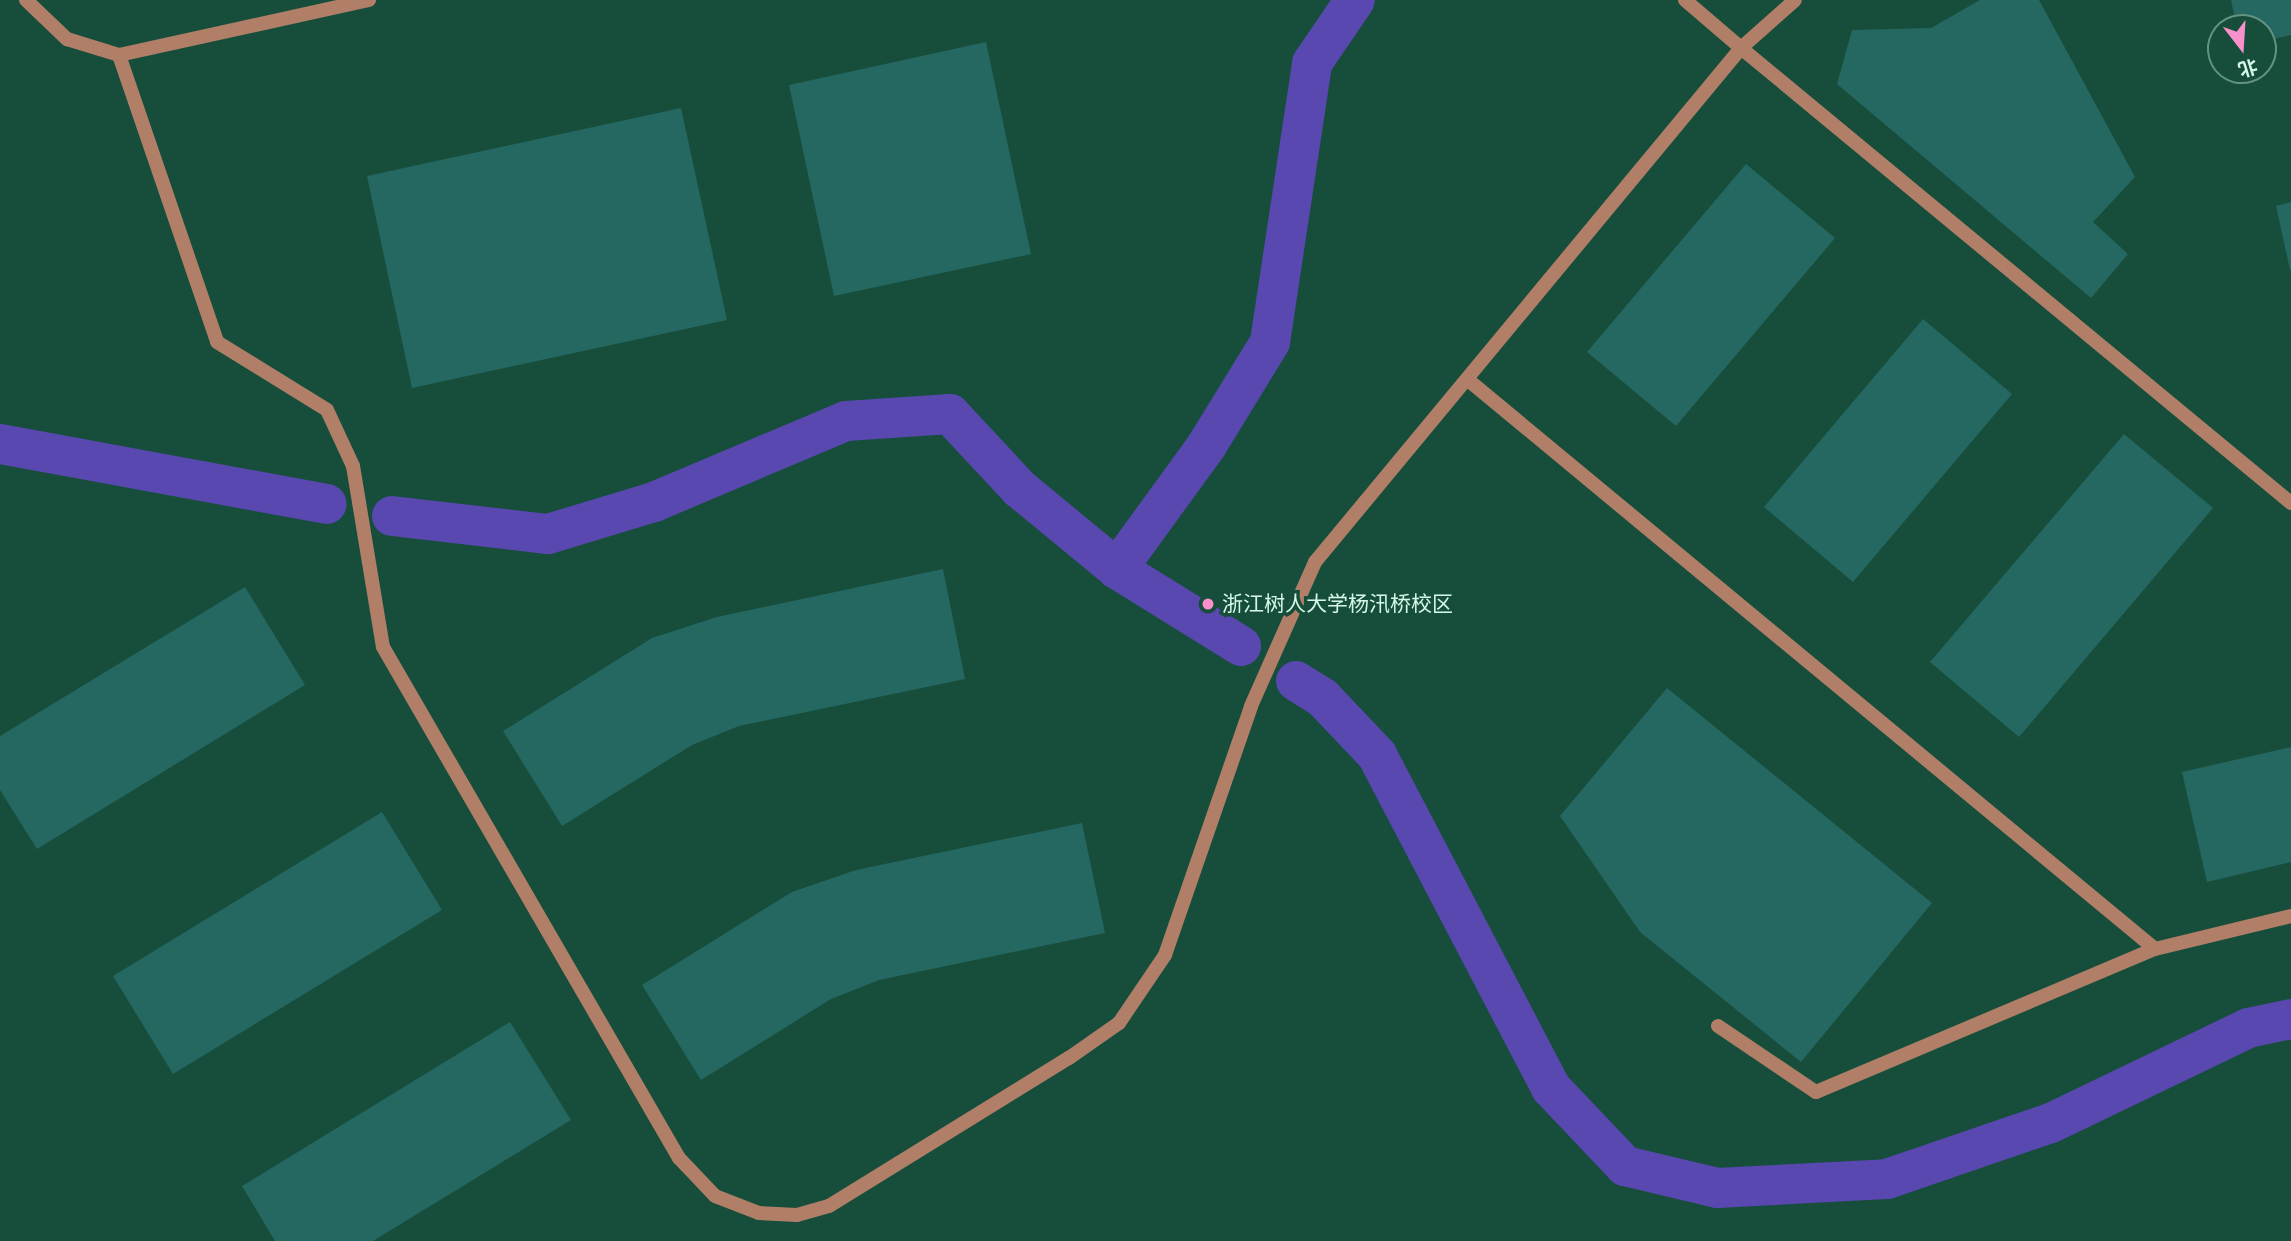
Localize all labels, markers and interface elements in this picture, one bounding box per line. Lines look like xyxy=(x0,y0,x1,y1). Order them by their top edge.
north arrow xyxy=(2207,14,2277,84)
text: 北 xyxy=(2235,54,2260,81)
place label: 浙江树人大学杨汛桥校区 xyxy=(1222,591,1453,617)
marker: 浙江树人大学杨汛桥校区 xyxy=(1200,596,1216,612)

